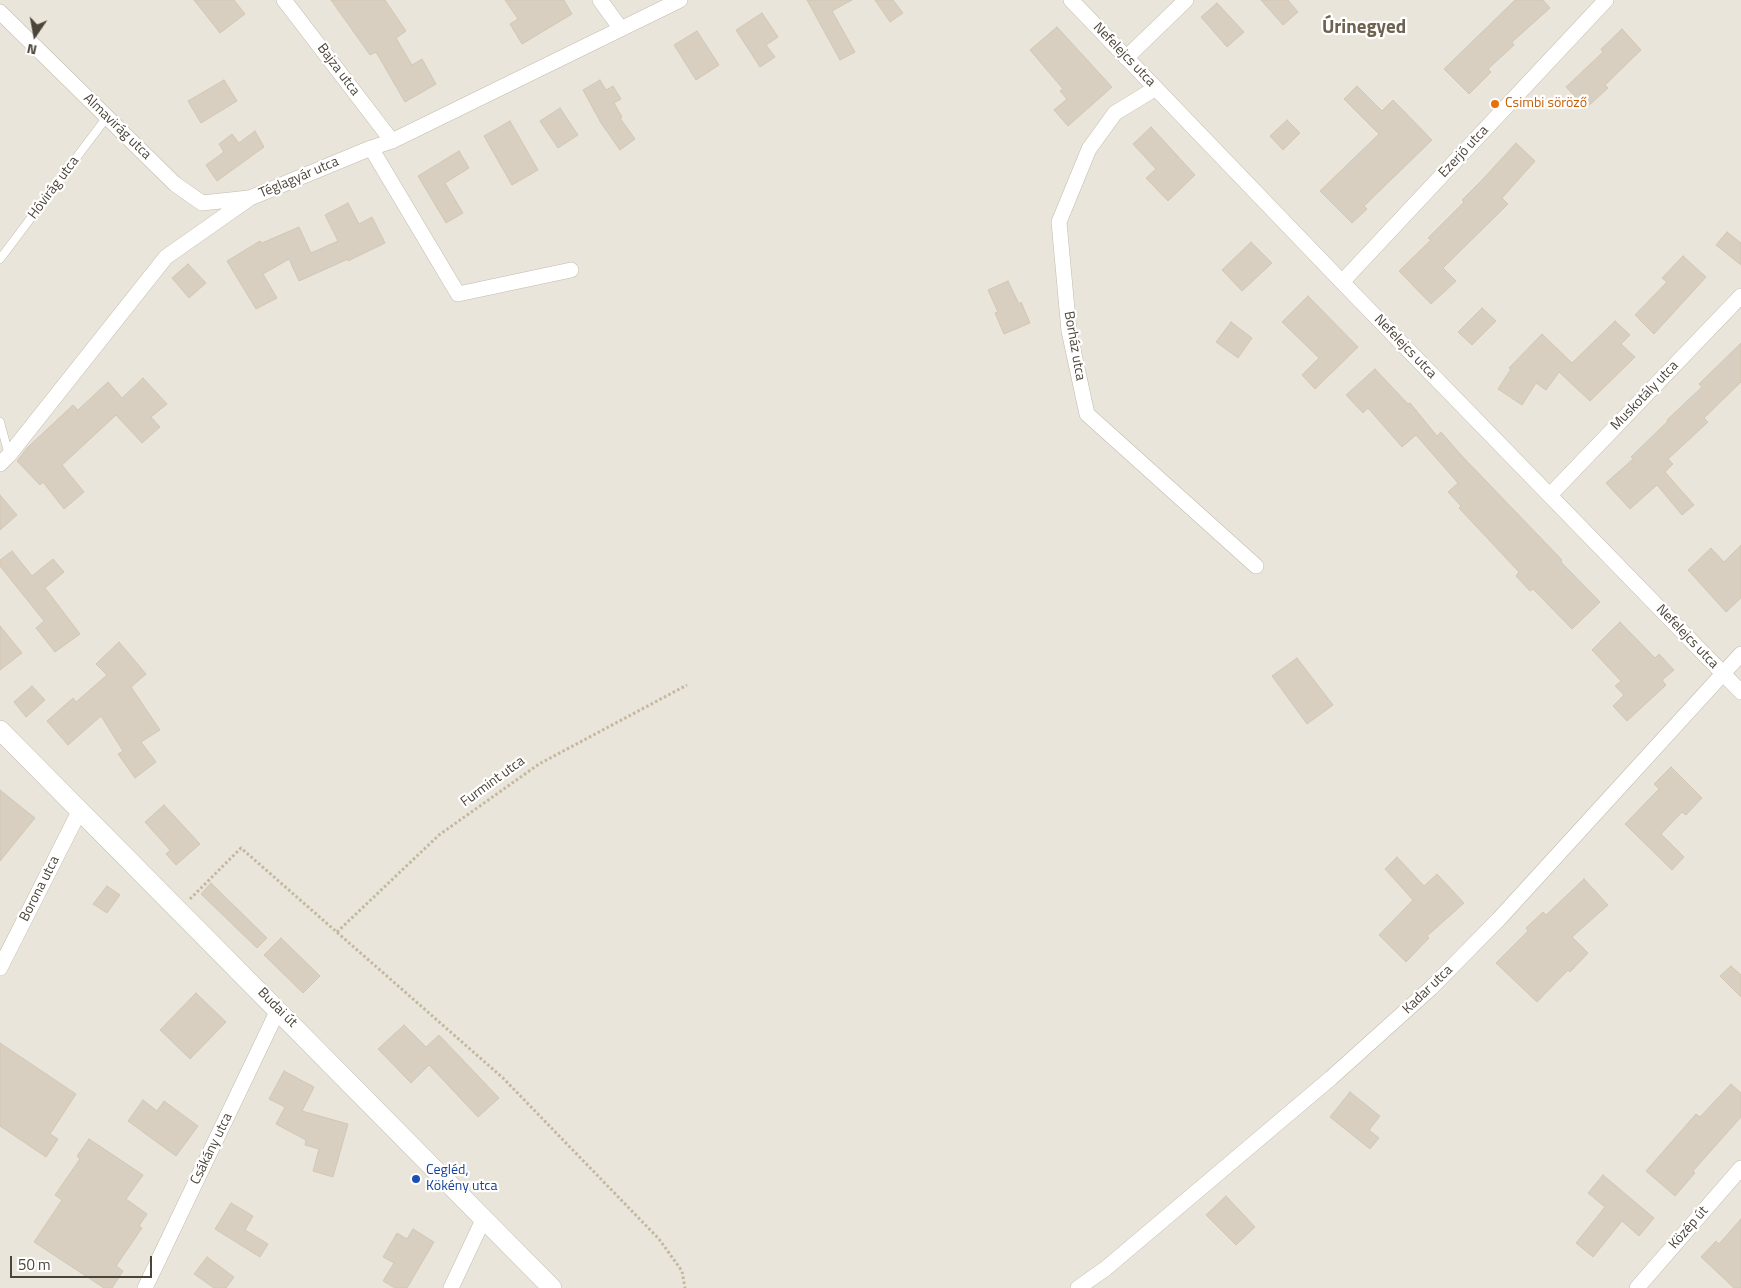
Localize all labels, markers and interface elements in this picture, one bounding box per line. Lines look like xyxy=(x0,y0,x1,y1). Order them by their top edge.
north arrow xyxy=(10,10,60,60)
district label: Úrinegyed xyxy=(1322,17,1406,39)
street label: Nefelejcs utca xyxy=(1089,19,1159,91)
text: N xyxy=(25,39,39,61)
street label: Bajza utca xyxy=(313,41,363,99)
street label: Almavirág utca xyxy=(80,91,154,163)
place label: Csimbi söröző xyxy=(1505,96,1587,112)
marker: Csimbi söröző xyxy=(1489,98,1501,110)
street label: Ezerjó utca xyxy=(1436,123,1492,181)
street label: Hóvirág utca xyxy=(25,153,83,223)
street label: Téglagyár utca xyxy=(257,154,341,202)
street label: Borház utca xyxy=(1060,310,1088,382)
street label: Nefelejcs utca xyxy=(1370,311,1440,383)
street label: Muskotály utca xyxy=(1608,358,1682,434)
street label: Nefelejcs utca xyxy=(1652,601,1722,673)
street label: Furmint utca xyxy=(458,753,528,811)
street label: Borona utca xyxy=(16,853,64,925)
street label: Kadar utca xyxy=(1400,962,1456,1018)
street label: Budai út xyxy=(254,985,300,1031)
street label: Csákány utca xyxy=(187,1110,237,1188)
place label: Cegléd, Kökény utca xyxy=(426,1163,497,1196)
marker: Cegléd, Kökény utca xyxy=(410,1173,422,1185)
street label: Közép út xyxy=(1666,1203,1712,1253)
scale bar xyxy=(12,1246,155,1278)
text: 50 m xyxy=(18,1253,51,1276)

